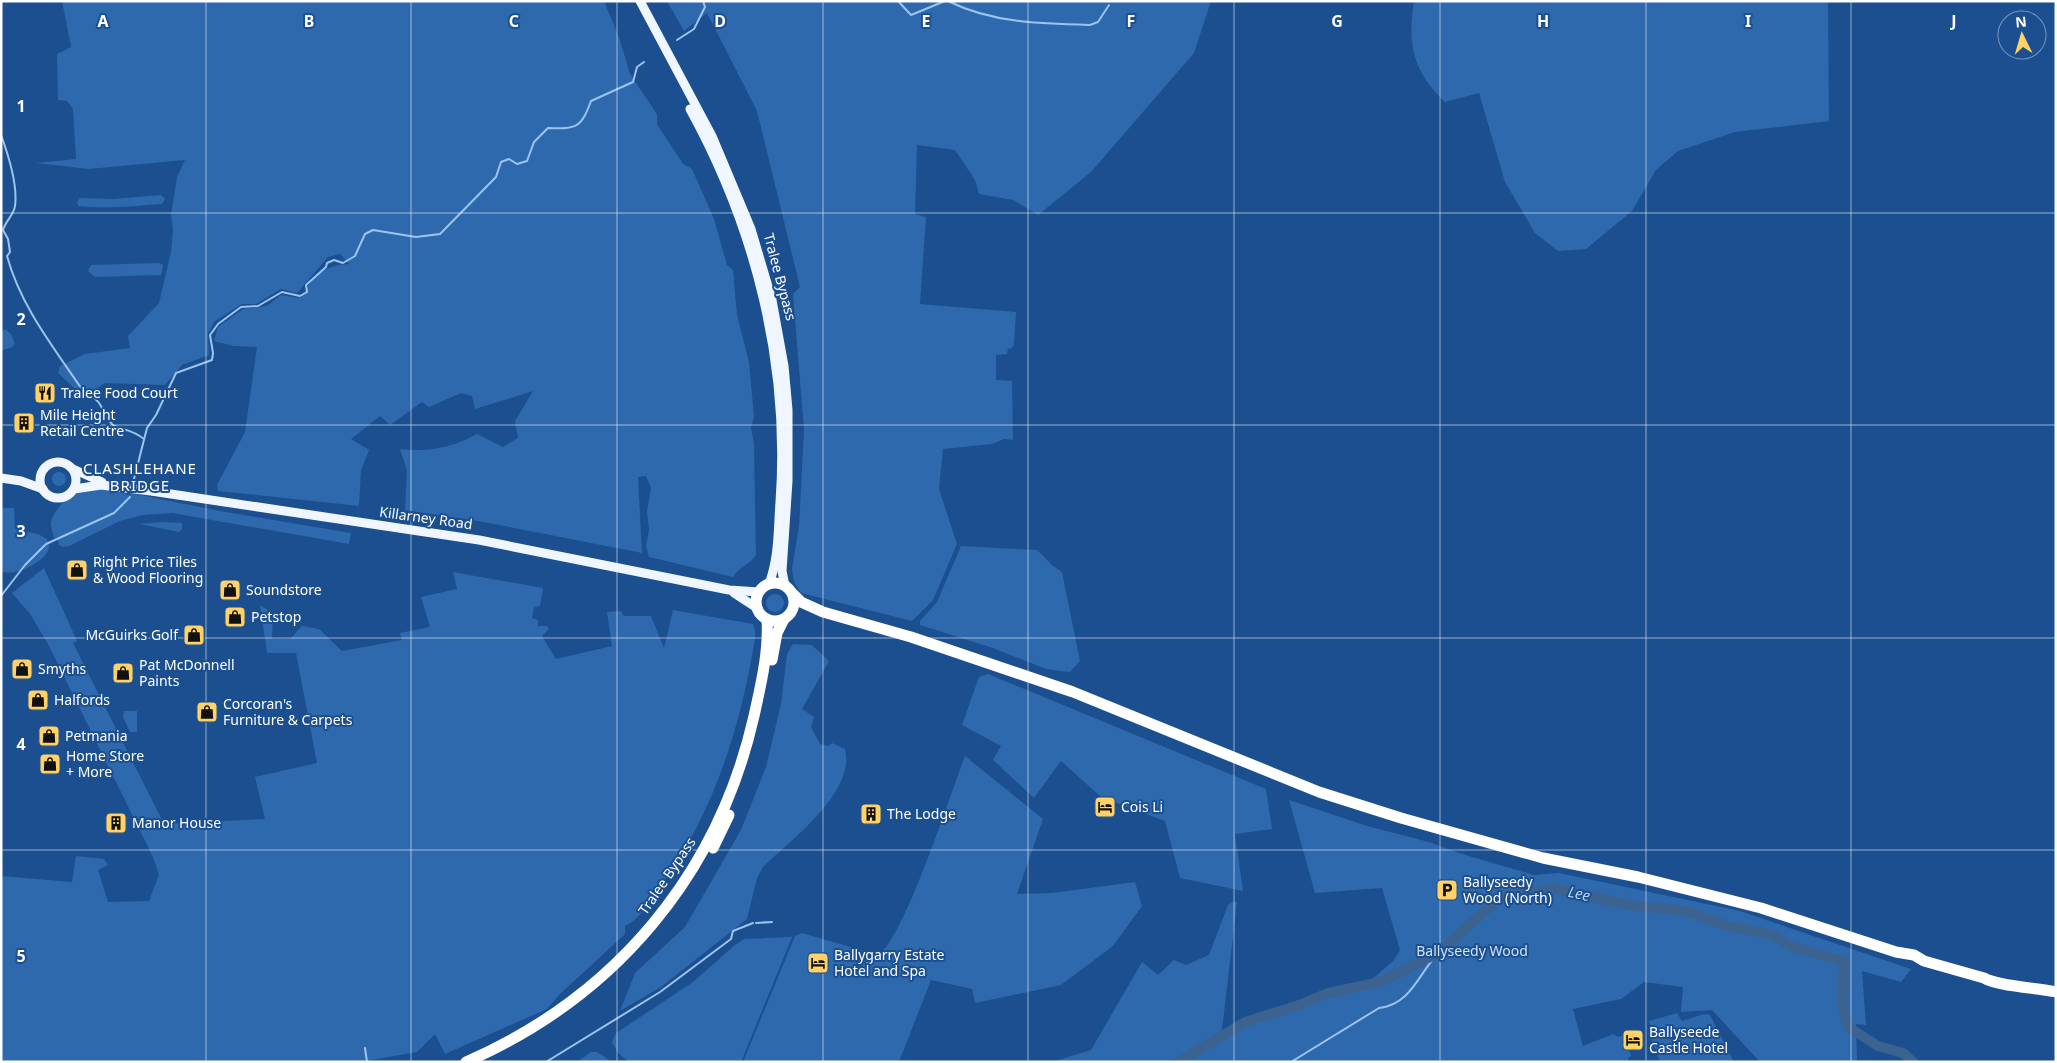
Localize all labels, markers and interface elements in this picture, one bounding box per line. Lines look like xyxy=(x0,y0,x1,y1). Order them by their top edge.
text: A xyxy=(97,10,109,32)
text: B xyxy=(304,10,314,32)
text: C xyxy=(509,10,519,32)
text: D xyxy=(714,10,726,32)
text: E xyxy=(922,10,931,32)
text: F xyxy=(1127,10,1135,32)
text: G xyxy=(1331,10,1343,32)
text: H xyxy=(1537,10,1549,32)
text: I xyxy=(1745,10,1751,32)
text: J xyxy=(1949,10,1957,32)
north arrow xyxy=(1997,10,2047,60)
text: N xyxy=(2014,12,2027,32)
text: 1 xyxy=(16,95,26,117)
street label: Tralee Bypass xyxy=(760,231,801,323)
text: 2 xyxy=(16,308,26,330)
restaurant icon: Tralee Food Court xyxy=(33,381,57,405)
place label: Tralee Food Court xyxy=(61,383,178,402)
place label: Mile Height Retail Centre xyxy=(40,405,124,440)
building icon: Mile Height Retail Centre xyxy=(12,411,36,435)
district label: CLASHLEHANE BRIDGE xyxy=(83,458,197,495)
street label: Killarney Road xyxy=(378,502,474,533)
text: 3 xyxy=(16,520,26,542)
place label: Right Price Tiles & Wood Flooring xyxy=(93,552,203,587)
shop icon: Right Price Tiles & Wood Flooring xyxy=(65,558,89,582)
shop icon: Soundstore xyxy=(218,578,242,602)
place label: Soundstore xyxy=(246,580,322,599)
shop icon: Petstop xyxy=(223,605,247,629)
place label: Petstop xyxy=(251,607,301,626)
shop icon: McGuirks Golf xyxy=(182,623,206,647)
place label: McGuirks Golf xyxy=(85,625,179,644)
place label: Pat McDonnell Paints xyxy=(139,655,235,690)
shop icon: Smyths xyxy=(10,657,34,681)
place label: Smyths xyxy=(38,659,87,678)
shop icon: Pat McDonnell Paints xyxy=(111,661,135,685)
shop icon: Halfords xyxy=(26,688,50,712)
place label: Halfords xyxy=(54,690,110,709)
place label: Corcoran's Furniture & Carpets xyxy=(223,694,353,729)
shop icon: Corcoran's Furniture & Carpets xyxy=(195,700,219,724)
shop icon: Petmania xyxy=(37,724,61,748)
place label: Petmania xyxy=(65,726,127,745)
text: 4 xyxy=(16,733,26,755)
place label: Home Store + More xyxy=(66,746,144,781)
shop icon: Home Store + More xyxy=(38,752,62,776)
hotel icon: Cois Li xyxy=(1093,795,1117,819)
place label: Cois Li xyxy=(1121,797,1163,816)
building icon: The Lodge xyxy=(859,802,883,826)
place label: The Lodge xyxy=(887,804,956,823)
building icon: Manor House xyxy=(104,811,128,835)
place label: Manor House xyxy=(132,813,221,832)
street label: Tralee Bypass xyxy=(634,833,700,918)
place label: Ballyseedy Wood (North) xyxy=(1463,872,1552,907)
parking icon: Ballyseedy Wood (North) xyxy=(1435,878,1459,902)
water label: Lee xyxy=(1566,881,1593,905)
park label: Ballyseedy Wood xyxy=(1416,941,1528,960)
text: 5 xyxy=(16,945,26,967)
place label: Ballygarry Estate Hotel and Spa xyxy=(834,945,945,980)
hotel icon: Ballygarry Estate Hotel and Spa xyxy=(806,951,830,975)
place label: Ballyseede Castle Hotel xyxy=(1649,1022,1728,1057)
hotel icon: Ballyseede Castle Hotel xyxy=(1621,1028,1645,1052)

